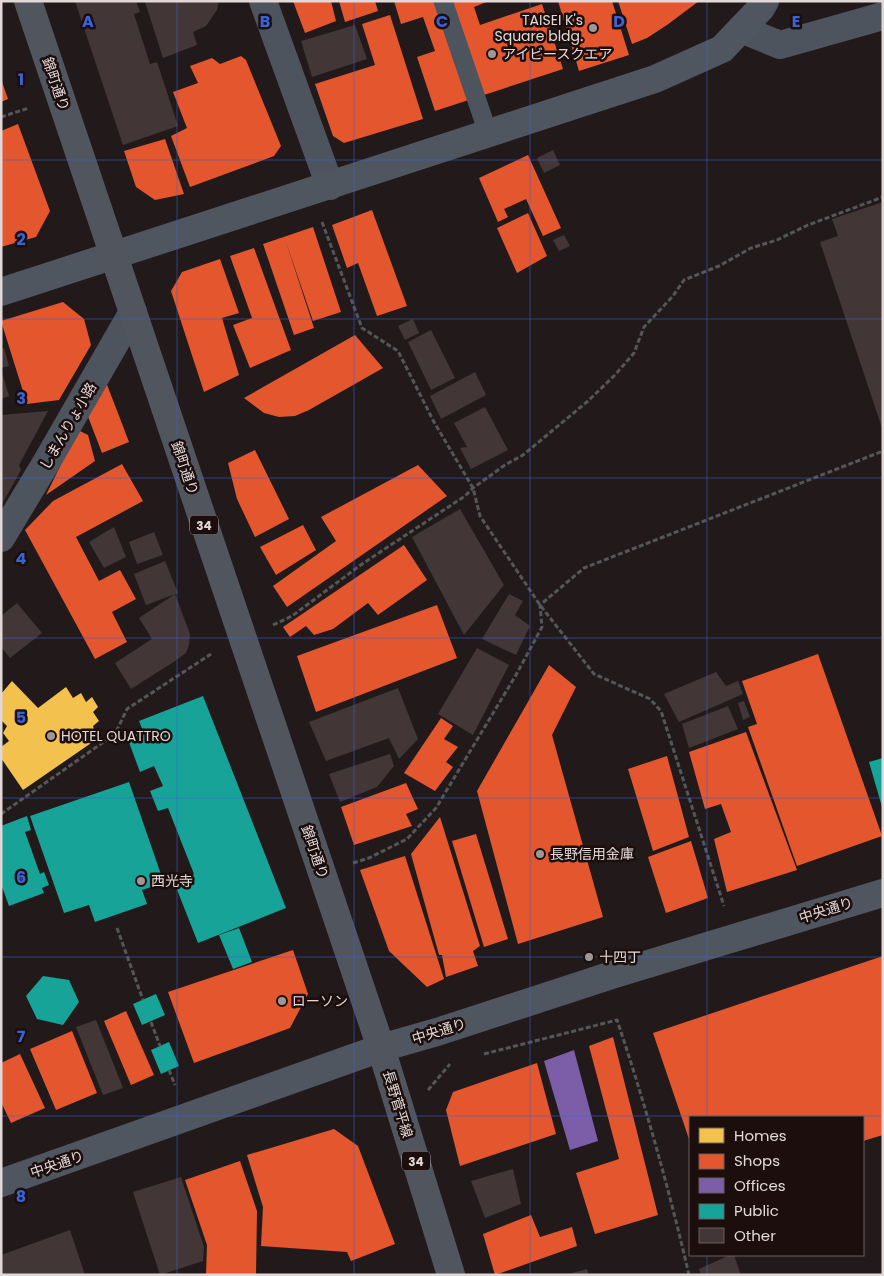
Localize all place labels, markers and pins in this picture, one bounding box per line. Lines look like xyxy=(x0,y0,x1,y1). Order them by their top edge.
place label: TAISEI K's Square bldg. xyxy=(494,10,583,46)
marker: TAISEI K's Square bldg. xyxy=(587,22,599,34)
place label: アイビースクエア xyxy=(502,44,613,64)
marker: アイビースクエア xyxy=(486,48,498,60)
place label: HOTEL QUATTRO xyxy=(61,726,171,746)
marker: HOTEL QUATTRO xyxy=(45,730,57,742)
place label: 長野信用金庫 xyxy=(550,844,634,864)
marker: 長野信用金庫 xyxy=(534,848,546,860)
place label: 西光寺 xyxy=(151,871,193,891)
marker: 西光寺 xyxy=(135,875,147,887)
place label: 十四丁 xyxy=(599,947,641,967)
marker: 十四丁 xyxy=(583,951,595,963)
place label: ローソン xyxy=(292,991,348,1011)
marker: ローソン xyxy=(276,995,288,1007)

